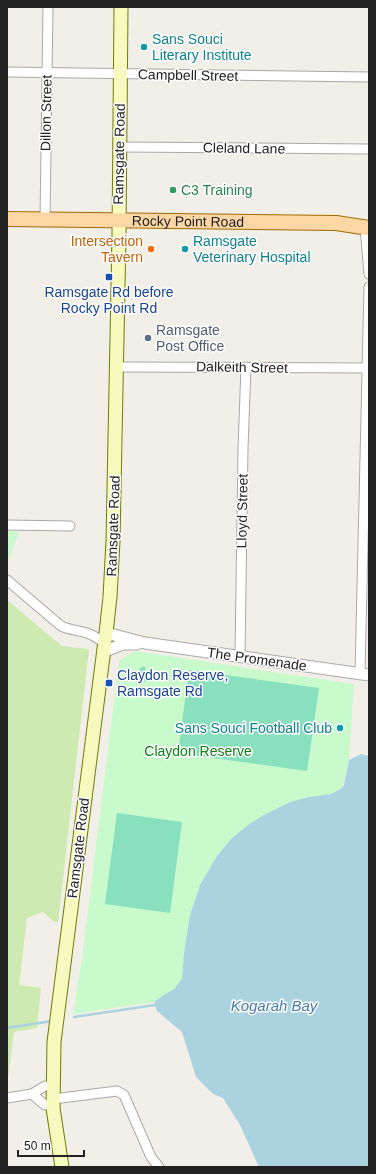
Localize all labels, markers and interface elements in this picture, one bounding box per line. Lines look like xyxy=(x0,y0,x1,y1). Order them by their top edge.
place label: Sans Souci Literary Institute xyxy=(152,31,252,63)
marker: Sans Souci Literary Institute xyxy=(139,42,149,52)
street label: Campbell Street xyxy=(138,66,238,84)
street label: Dillon Street xyxy=(37,75,55,151)
street label: Ramsgate Road xyxy=(110,103,128,205)
street label: Cleland Lane xyxy=(203,139,286,157)
place label: C3 Training xyxy=(181,182,253,198)
marker: C3 Training xyxy=(168,185,178,195)
street label: Rocky Point Road xyxy=(132,213,244,230)
place label: Intersection Tavern xyxy=(71,233,143,265)
place label: Ramsgate Veterinary Hospital xyxy=(193,233,311,265)
marker: Intersection Tavern xyxy=(146,244,156,254)
marker: Ramsgate Veterinary Hospital xyxy=(180,244,190,254)
marker: Ramsgate Rd before Rocky Point Rd xyxy=(104,272,114,282)
place label: Ramsgate Rd before Rocky Point Rd xyxy=(44,284,174,316)
place label: Ramsgate Post Office xyxy=(156,322,224,354)
marker: Ramsgate Post Office xyxy=(143,333,153,343)
street label: Dalkeith Street xyxy=(196,358,288,376)
street label: Lloyd Street xyxy=(233,473,251,548)
street label: Ramsgate Road xyxy=(103,475,123,577)
street label: The Promenade xyxy=(206,644,308,674)
place label: Claydon Reserve, Ramsgate Rd xyxy=(117,667,228,699)
marker: Claydon Reserve, Ramsgate Rd xyxy=(104,678,114,688)
place label: Sans Souci Football Club xyxy=(175,720,332,736)
marker: Sans Souci Football Club xyxy=(335,723,345,733)
park label: Claydon Reserve xyxy=(144,743,252,759)
street label: Ramsgate Road xyxy=(64,797,92,899)
water label: Kogarah Bay xyxy=(231,997,319,1014)
scale bar xyxy=(18,1132,84,1158)
text: 50 m xyxy=(24,1139,51,1153)

